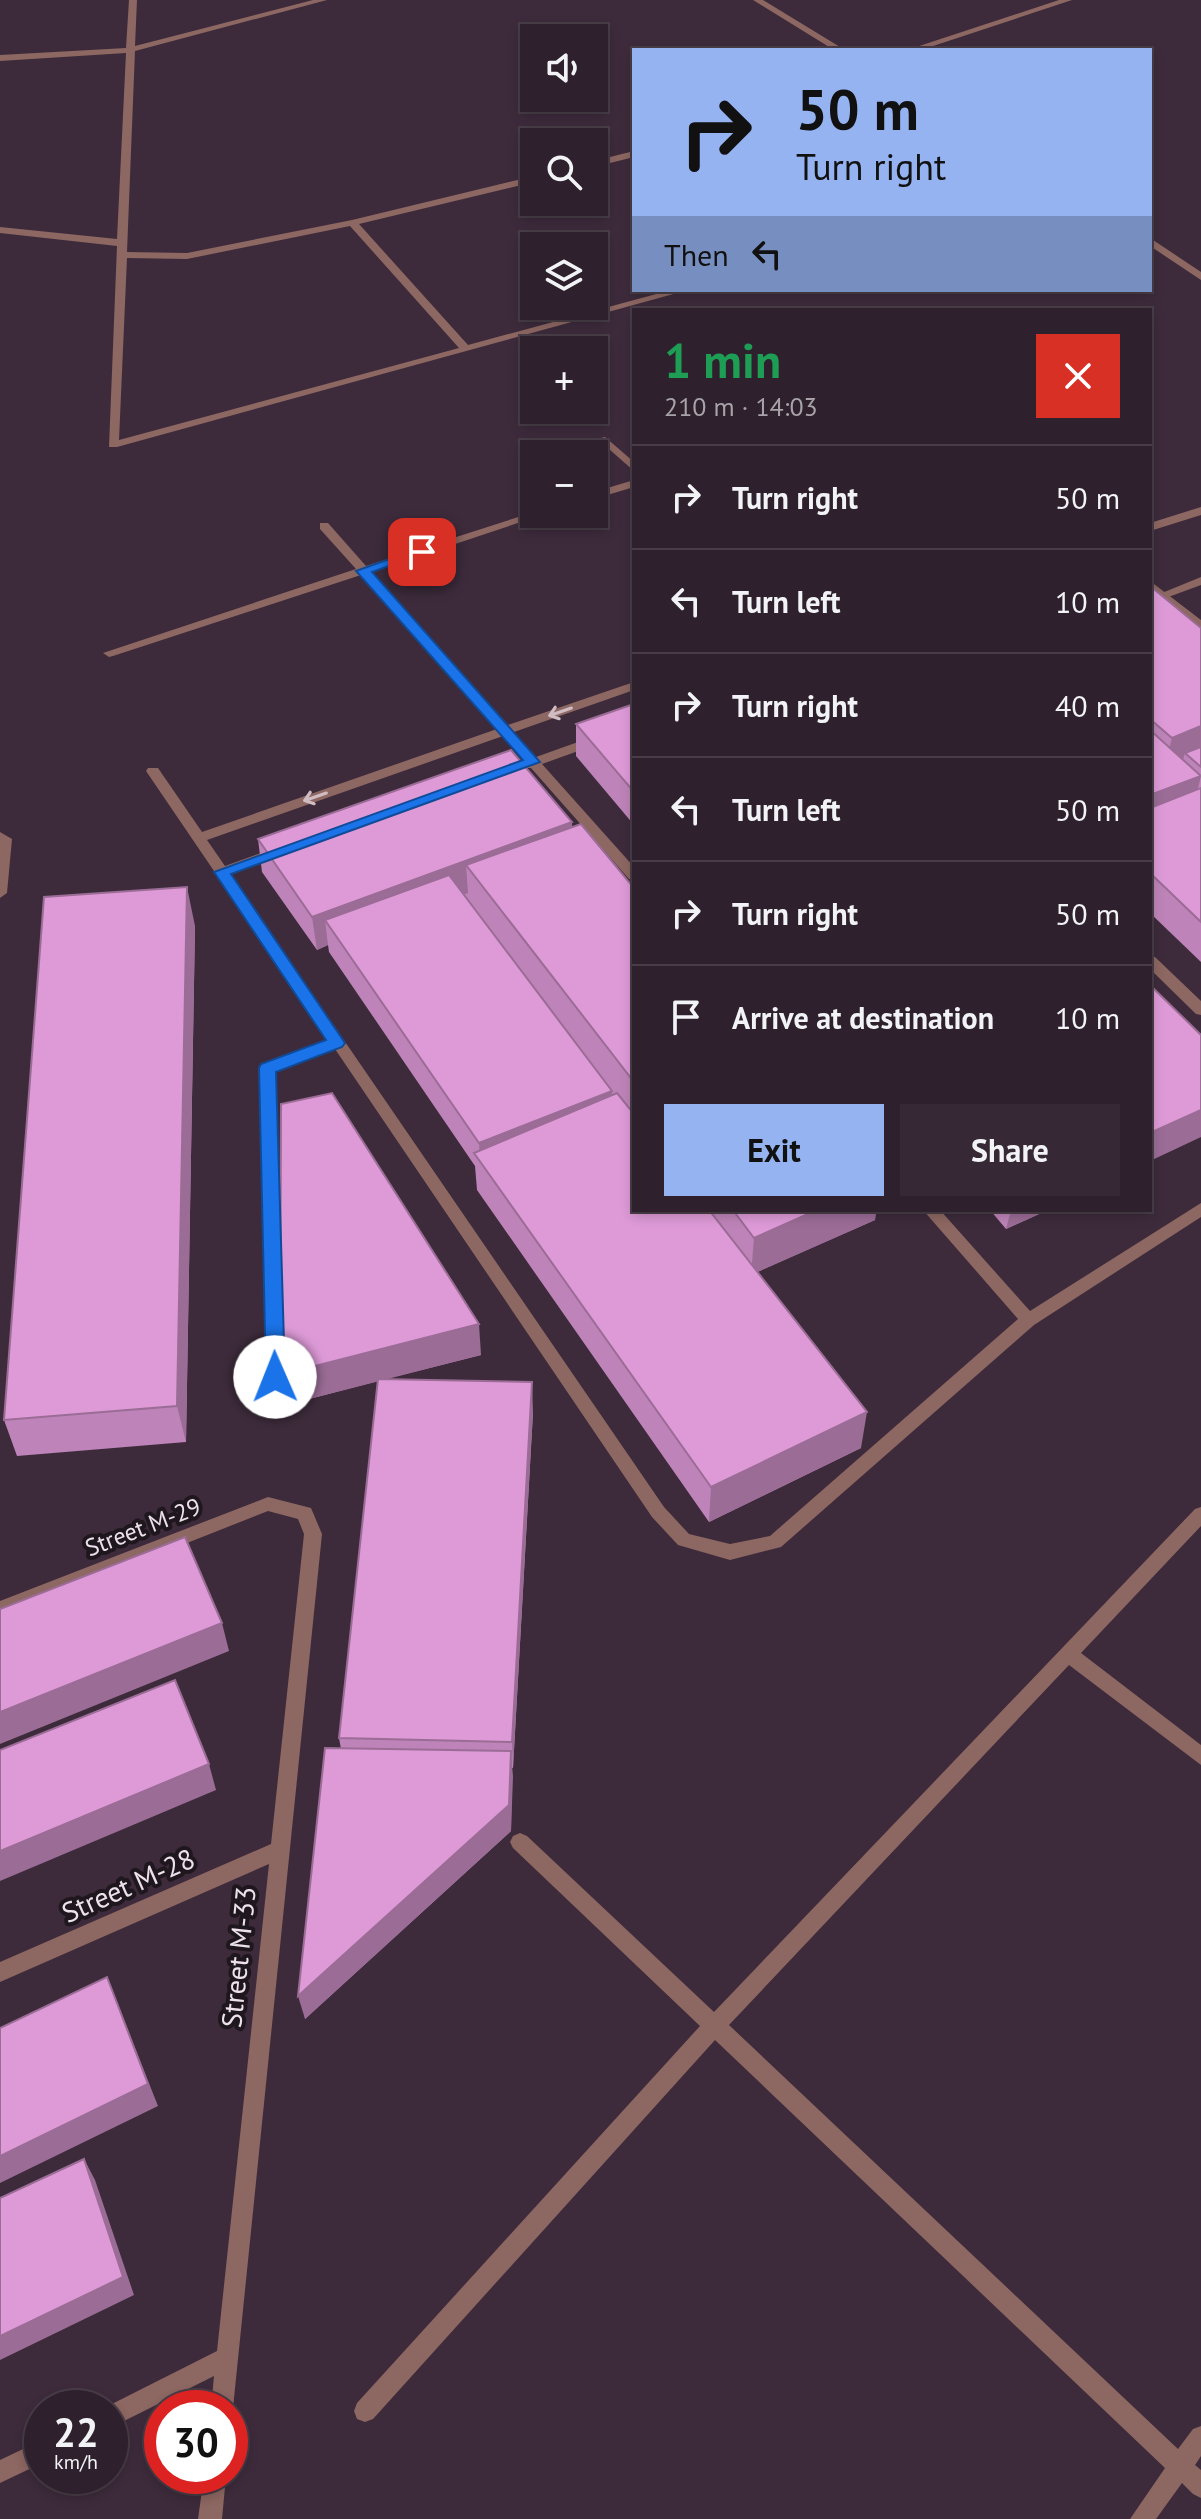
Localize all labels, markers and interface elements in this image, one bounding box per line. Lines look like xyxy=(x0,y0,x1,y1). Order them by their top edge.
map controls xyxy=(520,24,608,528)
button: sound xyxy=(520,24,608,112)
text: 50 m xyxy=(796,73,919,145)
icon: right xyxy=(664,80,768,184)
button: search xyxy=(520,128,608,216)
text: Turn right xyxy=(796,143,946,190)
button: layers xyxy=(520,232,608,320)
icon: left xyxy=(745,232,789,276)
text: Then xyxy=(664,235,729,274)
text: 1 min xyxy=(664,329,781,391)
button: close xyxy=(1036,334,1120,418)
button: + xyxy=(520,336,608,424)
text: 210 m · 14:03 xyxy=(664,390,818,423)
button: − xyxy=(520,440,608,528)
icon: right xyxy=(664,475,708,519)
text: Turn right xyxy=(732,478,858,517)
text: 50 m xyxy=(1055,478,1120,517)
pin xyxy=(388,518,456,586)
icon: arrive xyxy=(400,530,444,574)
icon: left xyxy=(664,579,708,623)
text: Turn left xyxy=(732,582,840,621)
text: 10 m xyxy=(1055,582,1120,621)
icon: right xyxy=(664,683,708,727)
text: Turn right xyxy=(732,686,858,725)
text: 40 m xyxy=(1055,686,1120,725)
one-way arrow xyxy=(549,706,573,720)
icon: left xyxy=(664,787,708,831)
text: Turn left xyxy=(732,790,840,829)
text: 50 m xyxy=(1055,790,1120,829)
one-way arrow xyxy=(303,791,328,806)
icon: right xyxy=(664,891,708,935)
text: Turn right xyxy=(732,894,858,933)
text: 50 m xyxy=(1055,894,1120,933)
icon: arrive xyxy=(664,995,708,1039)
text: Arrive at destination xyxy=(732,998,994,1037)
text: 10 m xyxy=(1055,998,1120,1037)
button: Exit xyxy=(664,1104,884,1196)
button: Share xyxy=(900,1104,1120,1196)
position arrow xyxy=(233,1335,317,1419)
street label: Street M-29 xyxy=(81,1491,205,1563)
street label: Street M-28 xyxy=(56,1839,200,1931)
street label: Street M-33 xyxy=(212,1885,264,2029)
speed limit sign: 30 xyxy=(144,2390,248,2494)
text: 22 xyxy=(53,2406,99,2458)
text: km/h xyxy=(54,2449,98,2475)

